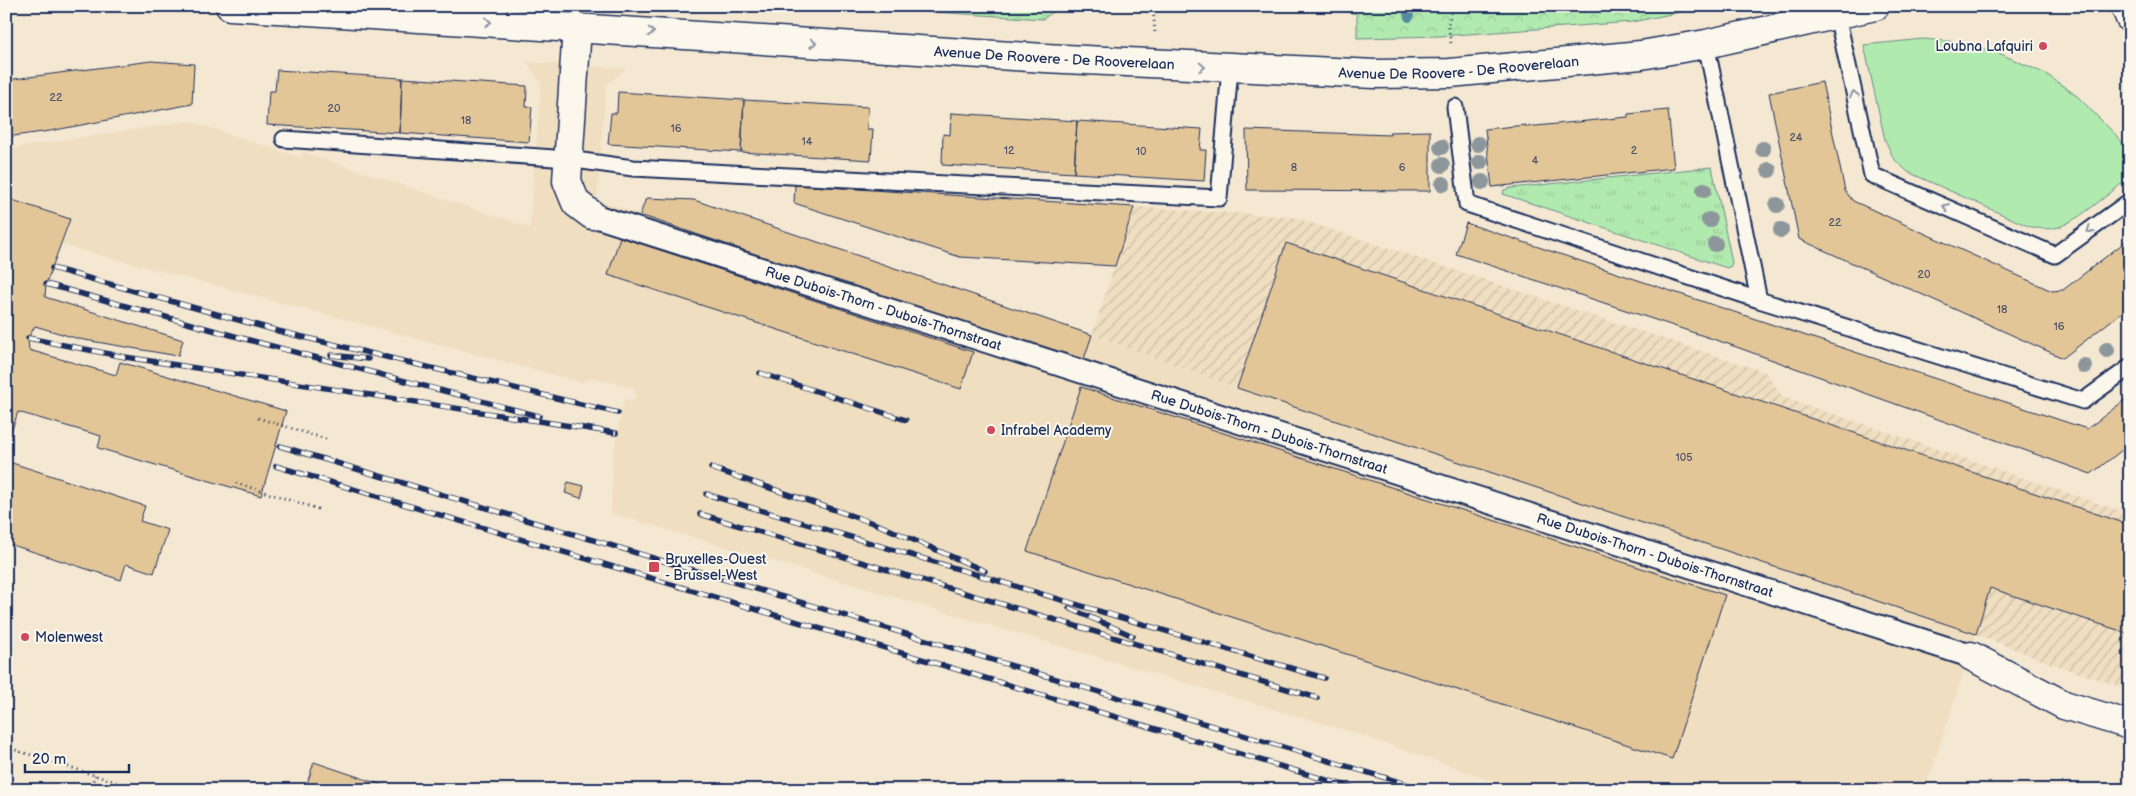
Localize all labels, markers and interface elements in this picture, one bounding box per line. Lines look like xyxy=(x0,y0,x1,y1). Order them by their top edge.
one-way arrow xyxy=(485,17,493,28)
one-way arrow xyxy=(647,27,655,38)
one-way arrow xyxy=(809,37,817,48)
place label: Loubna Lafquiri xyxy=(1935,38,2033,55)
marker: Loubna Lafquiri xyxy=(2037,40,2049,52)
street label: Avenue De Roovere - De Rooverelaan xyxy=(934,42,1175,73)
street label: Avenue De Roovere - De Rooverelaan xyxy=(1338,52,1580,83)
one-way arrow xyxy=(1198,62,1206,73)
one-way arrow xyxy=(1850,90,1860,99)
house number: 22 xyxy=(50,91,63,104)
house number: 20 xyxy=(328,102,341,115)
house number: 18 xyxy=(461,114,471,127)
house number: 16 xyxy=(671,122,682,135)
house number: 24 xyxy=(1789,131,1803,144)
house number: 14 xyxy=(802,135,813,148)
house number: 12 xyxy=(1004,144,1015,157)
house number: 2 xyxy=(1631,144,1638,157)
house number: 10 xyxy=(1136,145,1147,158)
house number: 4 xyxy=(1532,154,1539,167)
house number: 8 xyxy=(1291,161,1297,174)
house number: 6 xyxy=(1399,161,1406,174)
one-way arrow xyxy=(1942,203,1951,214)
house number: 22 xyxy=(1829,216,1842,229)
one-way arrow xyxy=(2086,224,2096,233)
street label: Rue Dubois-Thorn - Dubois-Thornstraat xyxy=(763,262,1004,354)
house number: 20 xyxy=(1918,268,1931,281)
house number: 18 xyxy=(1997,303,2007,316)
house number: 16 xyxy=(2054,320,2065,333)
street label: Rue Dubois-Thorn - Dubois-Thornstraat xyxy=(1149,386,1390,478)
place label: Infrabel Academy xyxy=(1001,422,1112,439)
marker: Infrabel Academy xyxy=(985,424,997,436)
house number: 105 xyxy=(1675,451,1693,464)
street label: Rue Dubois-Thorn - Dubois-Thornstraat xyxy=(1535,509,1776,601)
place label: Bruxelles-Ouest - Brussel-West xyxy=(665,551,767,584)
marker: Bruxelles-Ouest - Brussel-West xyxy=(647,560,661,574)
place label: Molenwest xyxy=(35,629,104,646)
marker: Molenwest xyxy=(19,631,31,643)
scale bar xyxy=(25,741,129,773)
text: 20 m xyxy=(32,750,66,769)

